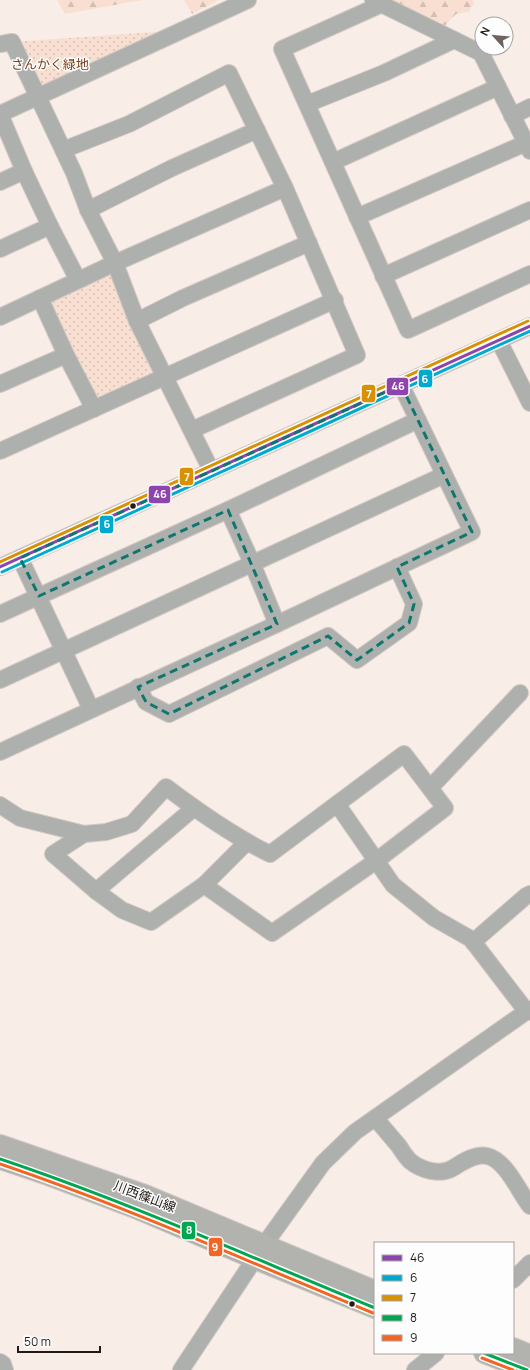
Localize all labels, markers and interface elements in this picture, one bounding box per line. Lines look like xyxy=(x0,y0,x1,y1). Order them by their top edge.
north arrow xyxy=(474,16,514,56)
text: N xyxy=(476,24,493,38)
park label: さんかく緑地 xyxy=(11,55,89,73)
line badge: 6 xyxy=(418,369,433,388)
text: 6 xyxy=(422,371,429,386)
line badge: 46 xyxy=(386,377,409,396)
text: 46 xyxy=(391,378,405,393)
line badge: 7 xyxy=(361,384,376,403)
text: 7 xyxy=(366,386,372,401)
line badge: 7 xyxy=(179,467,194,486)
text: 7 xyxy=(184,469,190,484)
line badge: 46 xyxy=(148,485,171,504)
text: 46 xyxy=(153,486,167,501)
unlabelled marker xyxy=(128,501,138,511)
line badge: 6 xyxy=(99,515,114,534)
text: 6 xyxy=(104,516,111,531)
street label: 川西篠山線 xyxy=(111,1176,179,1216)
line badge: 8 xyxy=(181,1221,196,1240)
text: 8 xyxy=(186,1222,193,1237)
line badge: 9 xyxy=(208,1237,223,1257)
text: 9 xyxy=(212,1239,219,1254)
legend xyxy=(374,1242,514,1354)
text: 46 xyxy=(410,1249,425,1266)
text: 6 xyxy=(410,1269,417,1286)
text: 7 xyxy=(410,1289,416,1306)
unlabelled marker xyxy=(347,1299,357,1309)
text: 8 xyxy=(410,1309,417,1326)
scale bar xyxy=(18,1328,100,1354)
text: 9 xyxy=(410,1329,417,1346)
text: 50 m xyxy=(24,1333,51,1350)

